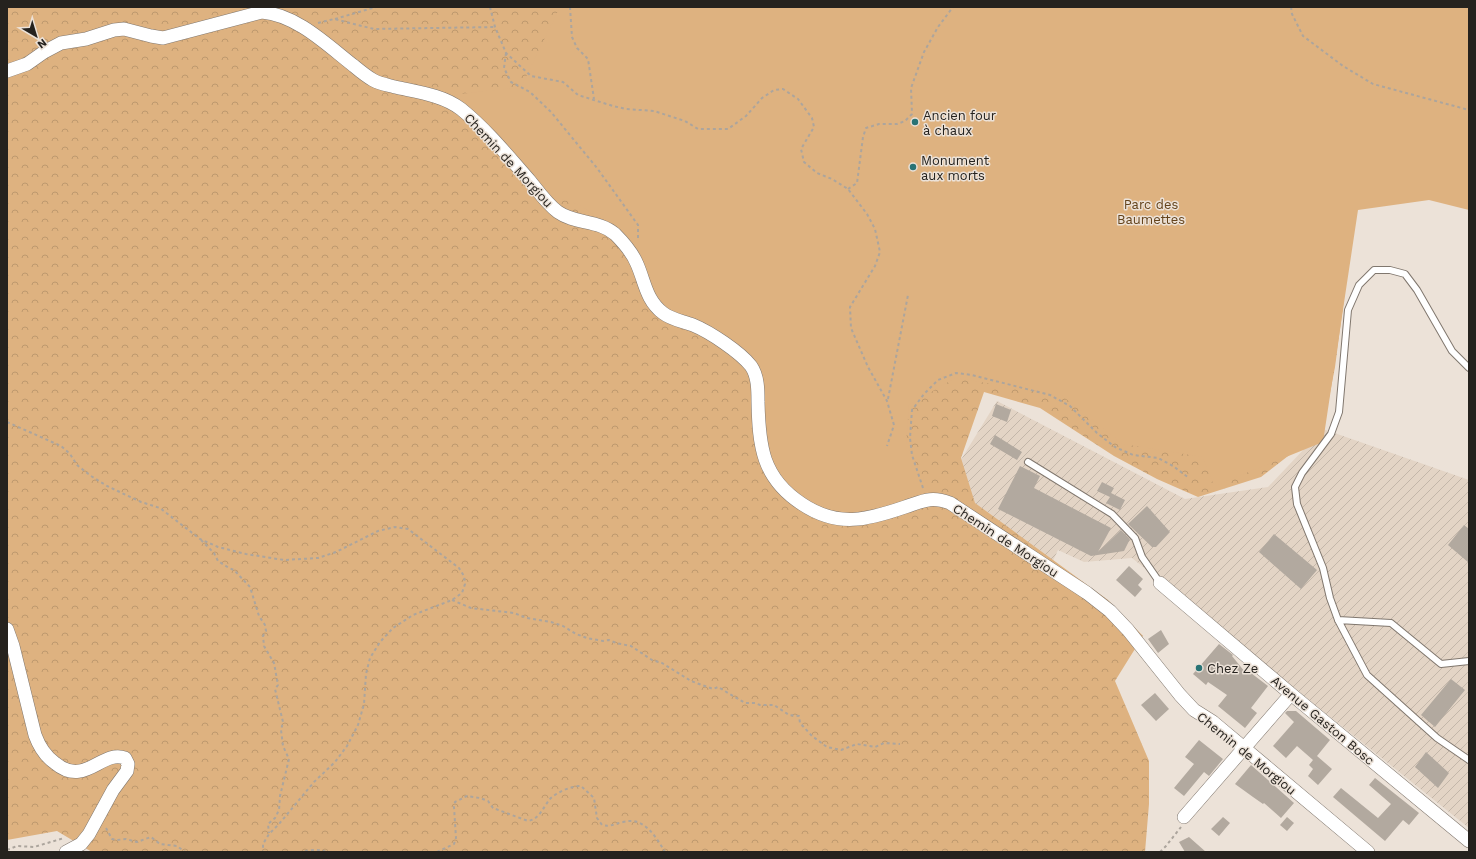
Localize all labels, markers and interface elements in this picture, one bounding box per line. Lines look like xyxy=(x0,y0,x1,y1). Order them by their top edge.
north arrow xyxy=(16,16,56,56)
text: N xyxy=(35,36,49,51)
place label: Ancien four à chaux xyxy=(923,108,996,138)
street label: Chemin de Morgiou xyxy=(461,110,556,210)
marker: Ancien four à chaux xyxy=(910,117,920,127)
place label: Monument aux morts xyxy=(921,153,990,183)
marker: Monument aux morts xyxy=(908,162,918,172)
park label: Parc des Baumettes xyxy=(1117,197,1185,227)
street label: Chemin de Morgiou xyxy=(950,501,1061,580)
place label: Chez Ze xyxy=(1207,661,1258,676)
marker: Chez Ze xyxy=(1194,663,1204,673)
street label: Avenue Gaston Bosc xyxy=(1268,673,1377,768)
street label: Chemin de Morgiou xyxy=(1194,709,1299,798)

